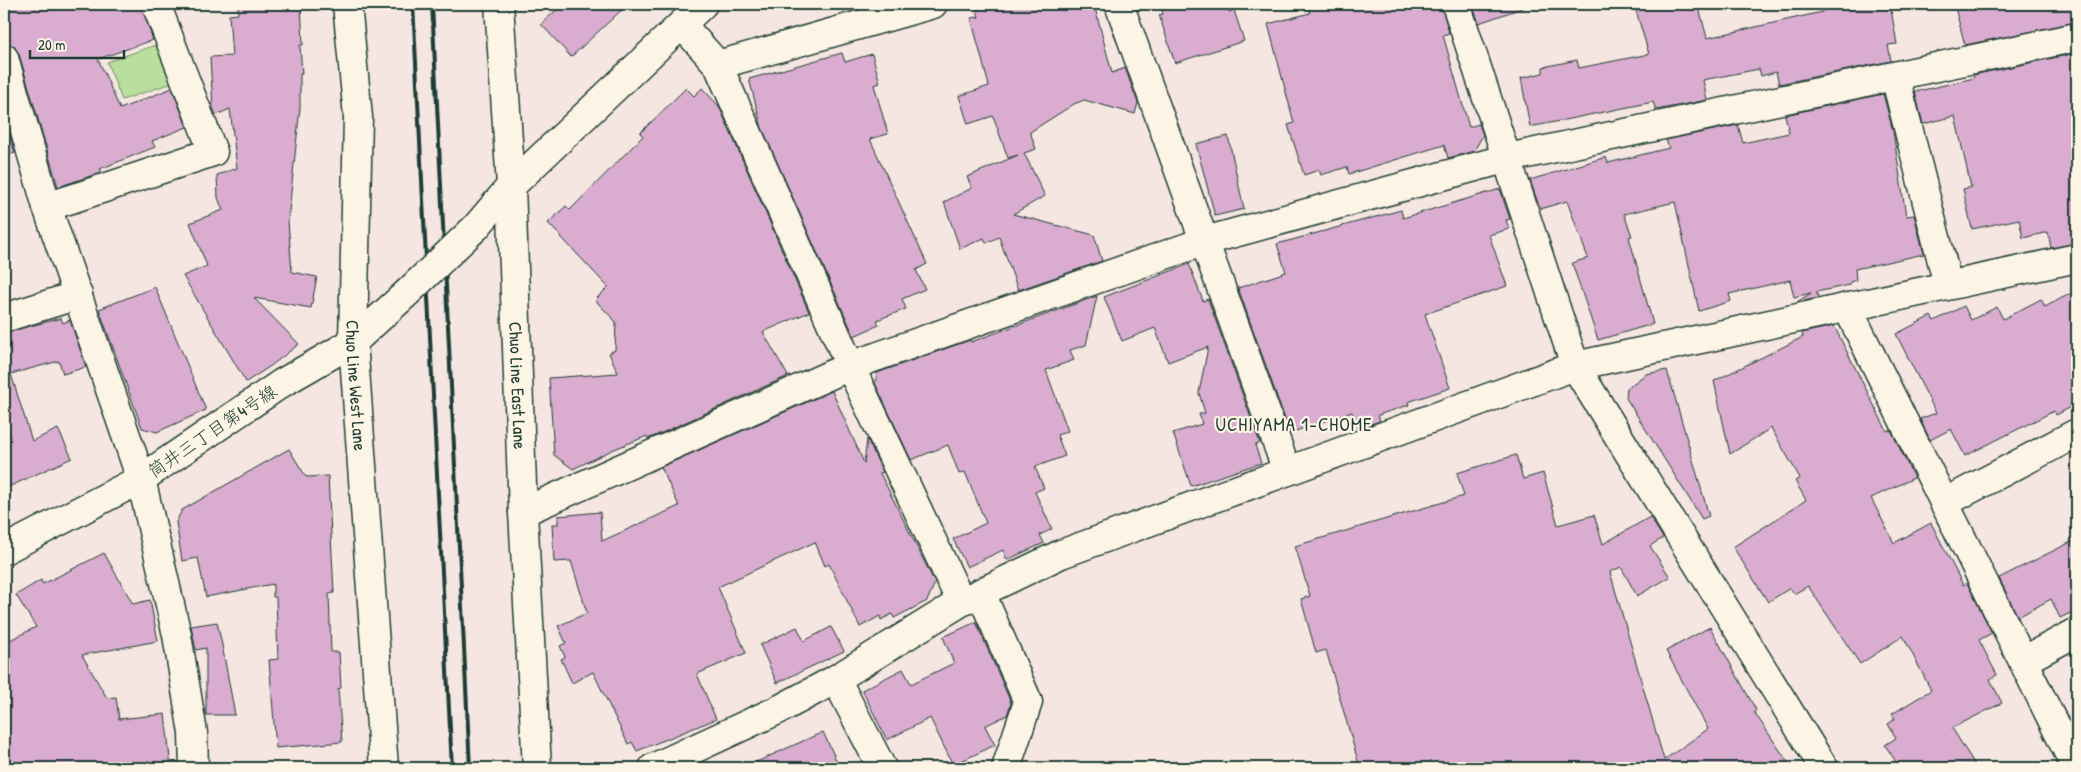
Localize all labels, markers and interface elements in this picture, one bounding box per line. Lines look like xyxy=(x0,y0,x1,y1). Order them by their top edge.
scale bar xyxy=(30,28,124,60)
text: 20 m xyxy=(38,34,65,55)
street label: Chuo Line West Lane xyxy=(340,320,373,451)
street label: Chuo Line East Lane xyxy=(504,321,533,450)
street label: 筒井三丁目第4号線 xyxy=(143,378,281,484)
district label: UCHIYAMA 1-CHOME xyxy=(1216,411,1372,437)

